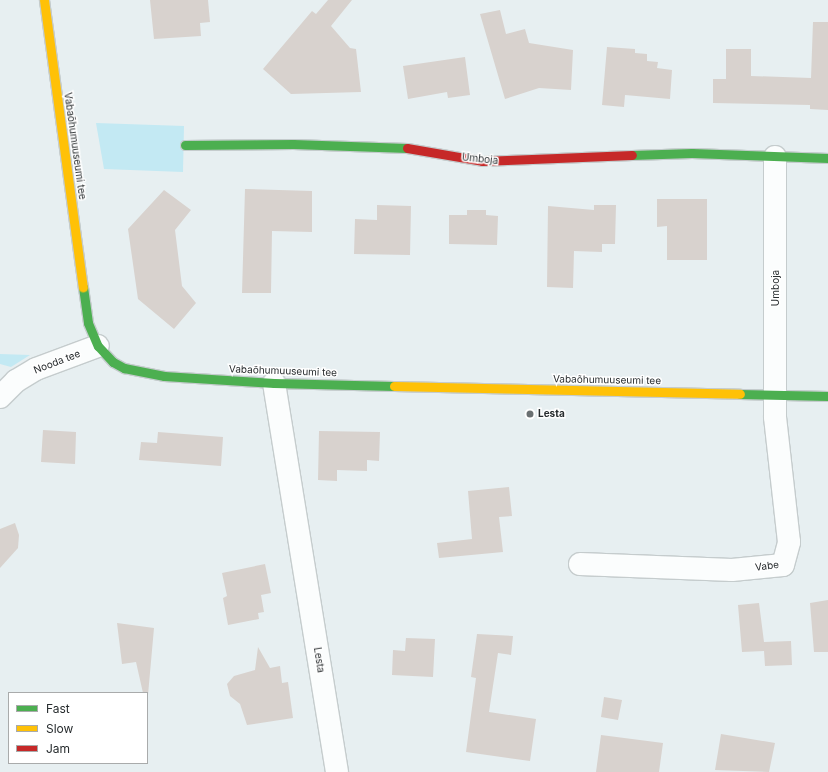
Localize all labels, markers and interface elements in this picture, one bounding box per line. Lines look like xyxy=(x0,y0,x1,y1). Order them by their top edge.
street label: Vabaõhumuuseumi tee xyxy=(62,92,88,200)
street label: Umboja xyxy=(461,151,499,167)
street label: Umboja xyxy=(770,270,782,306)
street label: Nooda tee xyxy=(32,348,82,376)
street label: Vabaõhumuuseumi tee xyxy=(229,363,337,379)
street label: Vabaõhumuuseumi tee xyxy=(553,373,661,387)
place label: Lesta xyxy=(538,408,565,420)
marker: Lesta xyxy=(525,409,535,419)
street label: Vabe xyxy=(754,559,780,573)
street label: Lesta xyxy=(311,646,327,674)
legend xyxy=(8,692,148,764)
text: Fast xyxy=(46,701,70,716)
text: Slow xyxy=(46,721,73,736)
text: Jam xyxy=(46,741,70,756)

